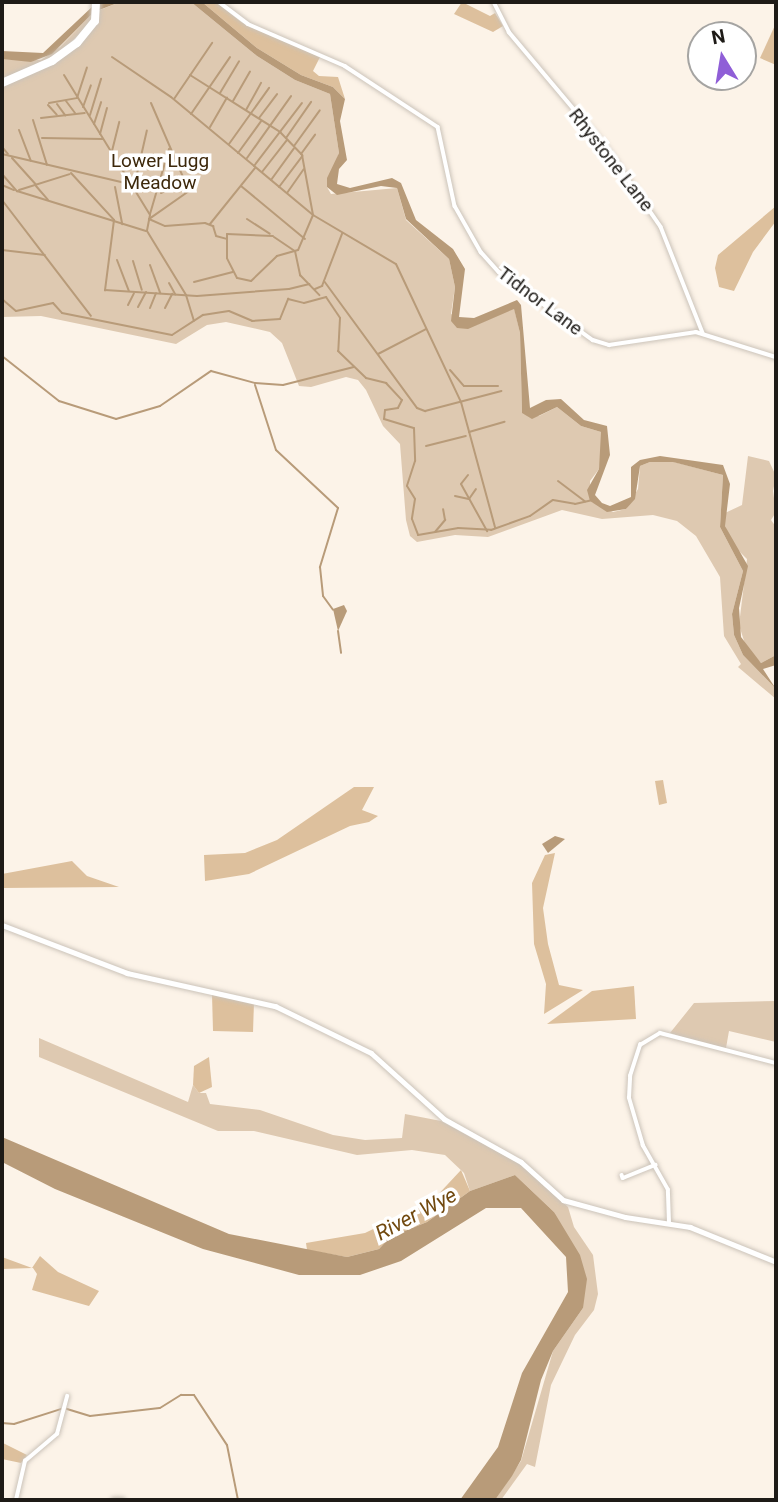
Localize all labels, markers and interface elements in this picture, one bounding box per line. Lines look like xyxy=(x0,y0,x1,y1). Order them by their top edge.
north arrow xyxy=(687,21,757,91)
text: N xyxy=(710,24,727,49)
street label: Rhystone Lane xyxy=(564,104,658,216)
park label: Lower Lugg Meadow xyxy=(111,150,209,194)
street label: Tidnor Lane xyxy=(493,262,587,340)
water label: River Wye xyxy=(371,1182,461,1246)

